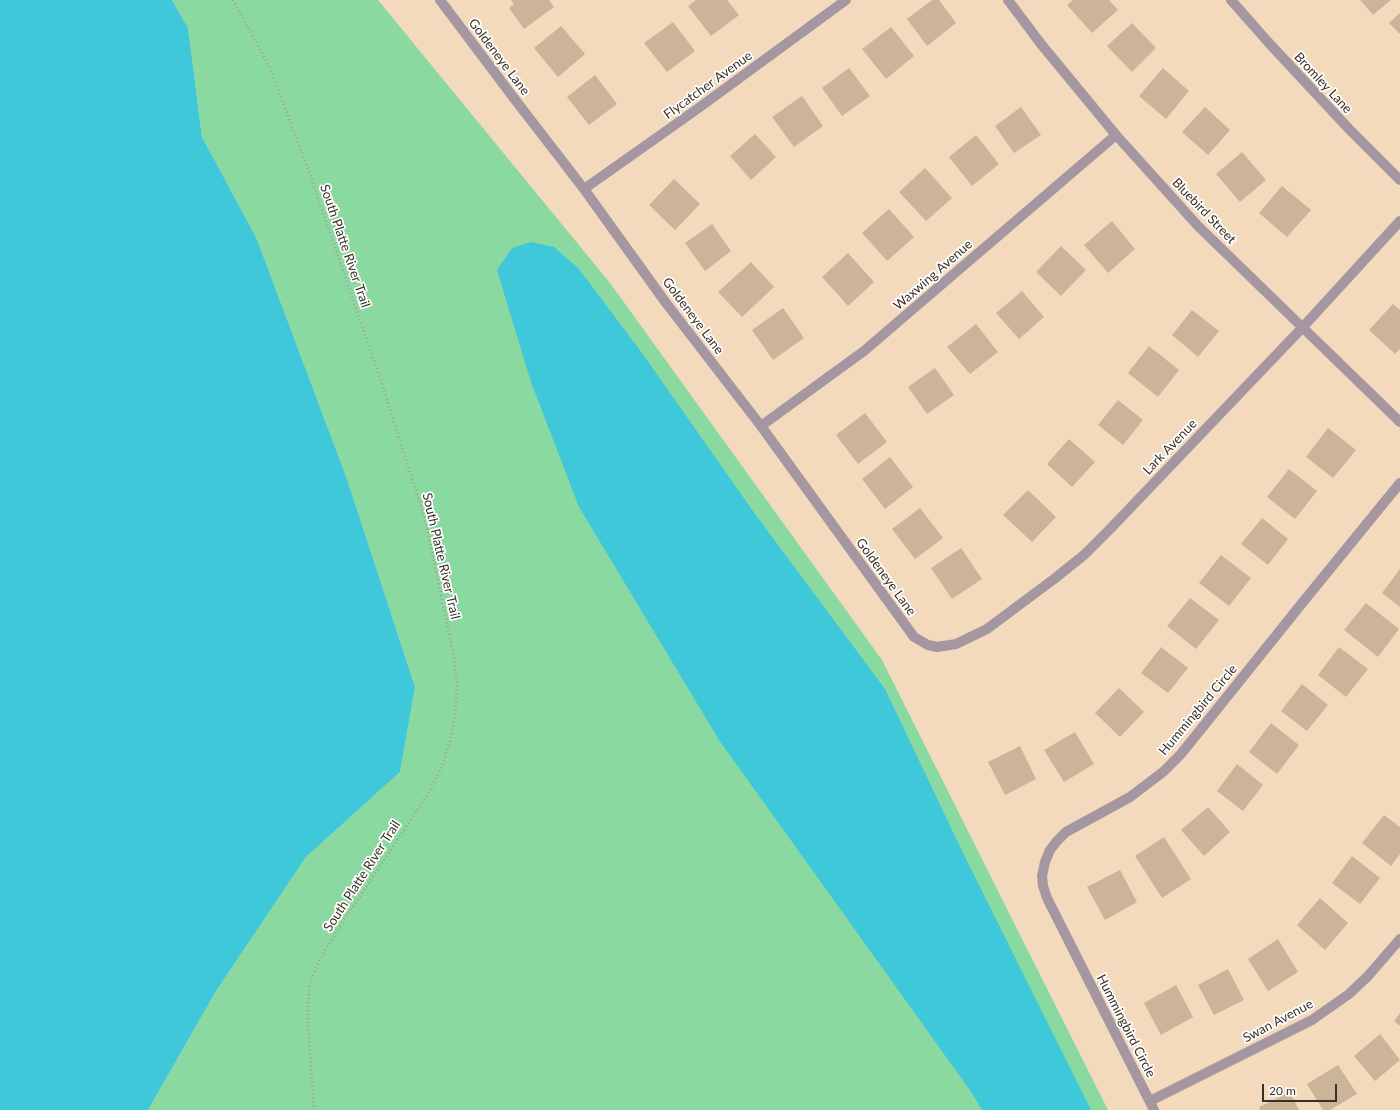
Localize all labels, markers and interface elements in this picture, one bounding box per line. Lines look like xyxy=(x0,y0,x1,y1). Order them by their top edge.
street label: Goldeneye Lane xyxy=(465,16,533,98)
street label: Flycatcher Avenue xyxy=(661,48,755,122)
street label: Bromley Lane xyxy=(1291,49,1355,117)
street label: Bluebird Street xyxy=(1169,175,1239,247)
street label: South Platte River Trail xyxy=(317,182,373,310)
street label: Waxwing Avenue xyxy=(890,237,976,313)
street label: Goldeneye Lane xyxy=(659,275,727,357)
street label: Lark Avenue xyxy=(1140,416,1200,478)
street label: South Platte River Trail xyxy=(419,491,463,621)
street label: Goldeneye Lane xyxy=(853,535,919,619)
street label: Hummingbird Circle xyxy=(1156,662,1240,758)
street label: South Platte River Trail xyxy=(320,818,404,934)
street label: Hummingbird Circle xyxy=(1093,972,1159,1080)
street label: Swan Avenue xyxy=(1240,996,1316,1046)
scale bar xyxy=(1264,1076,1339,1102)
text: 20 m xyxy=(1269,1083,1296,1098)

